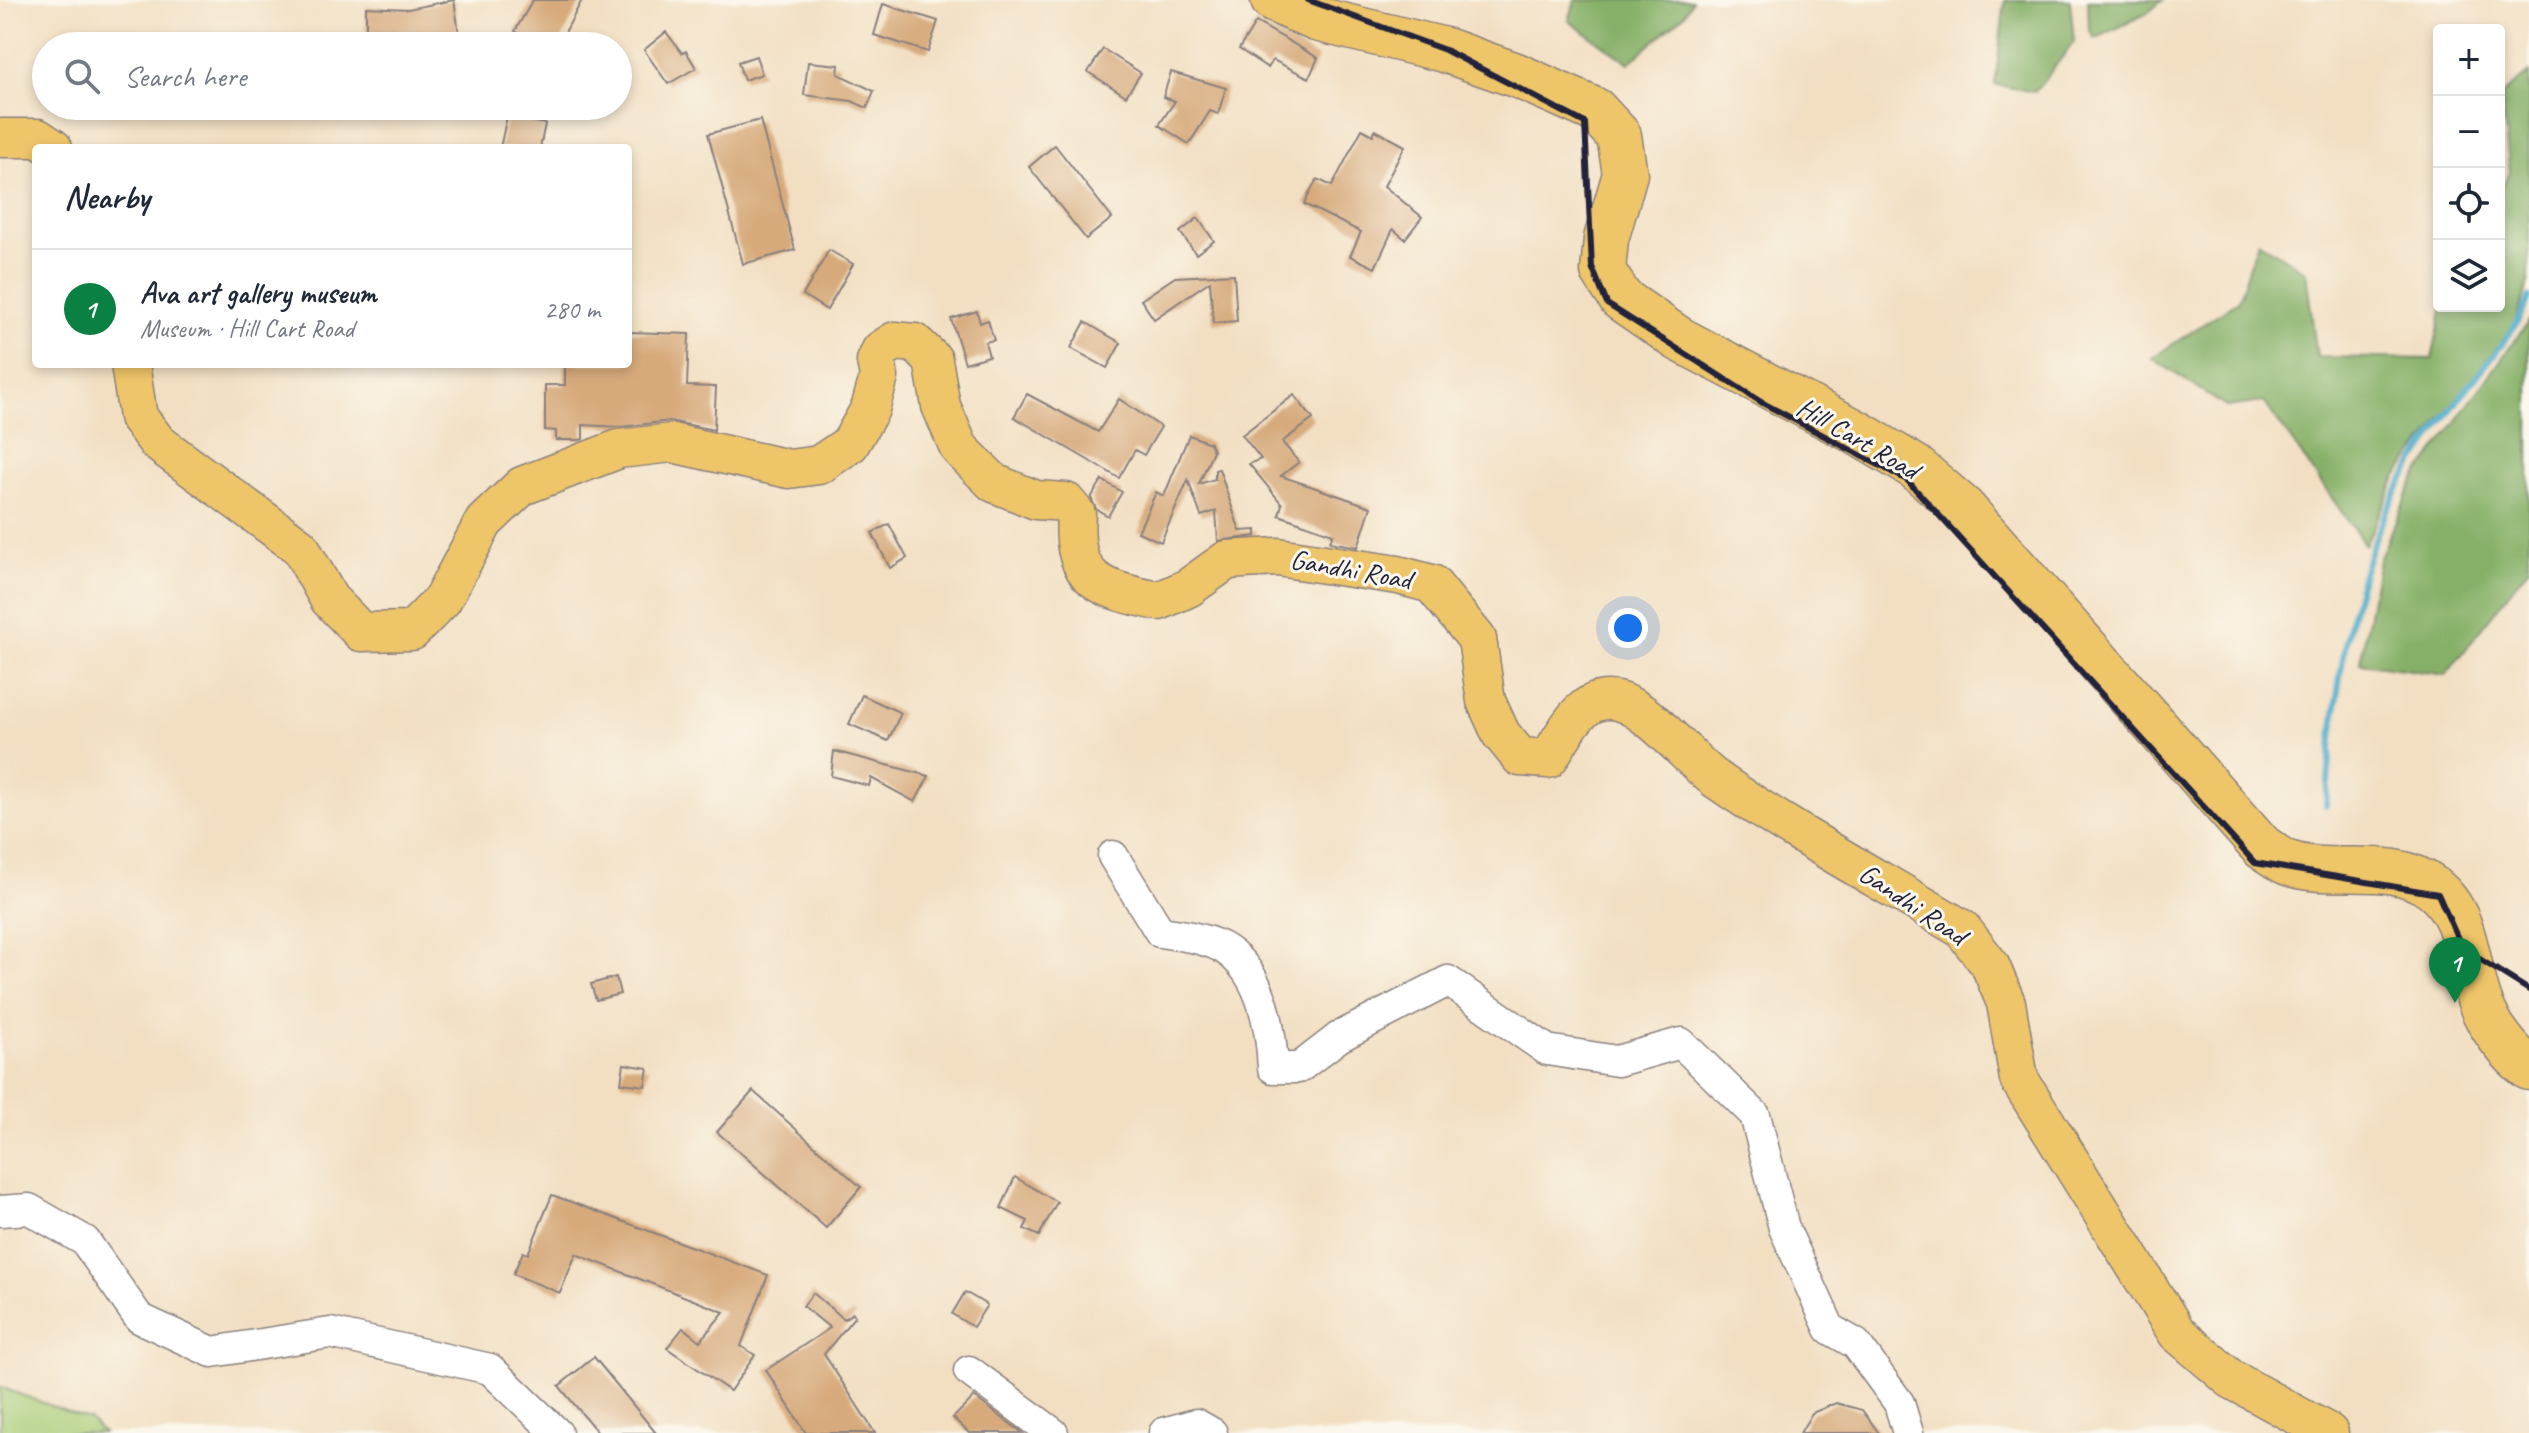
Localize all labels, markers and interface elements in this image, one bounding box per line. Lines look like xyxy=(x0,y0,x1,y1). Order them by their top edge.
map controls xyxy=(2433,24,2505,312)
button: + xyxy=(2433,24,2505,96)
search box xyxy=(32,32,632,120)
icon: search xyxy=(60,54,104,98)
text: Search here xyxy=(124,57,246,95)
button: − xyxy=(2433,96,2505,168)
button: locate xyxy=(2433,168,2505,240)
text: Nearby xyxy=(64,175,150,218)
button: layers xyxy=(2433,240,2505,312)
text: Ava art gallery museum xyxy=(140,274,376,312)
text: 1 xyxy=(84,293,96,326)
text: 280 m xyxy=(544,293,600,326)
text: Museum · Hill Cart Road xyxy=(140,312,354,345)
street label: Hill Cart Road xyxy=(1791,389,1929,489)
street label: Gandhi Road xyxy=(1288,541,1418,598)
your location xyxy=(1608,608,1648,648)
street label: Gandhi Road xyxy=(1853,855,1977,955)
pin: 1 xyxy=(2429,937,2481,1003)

